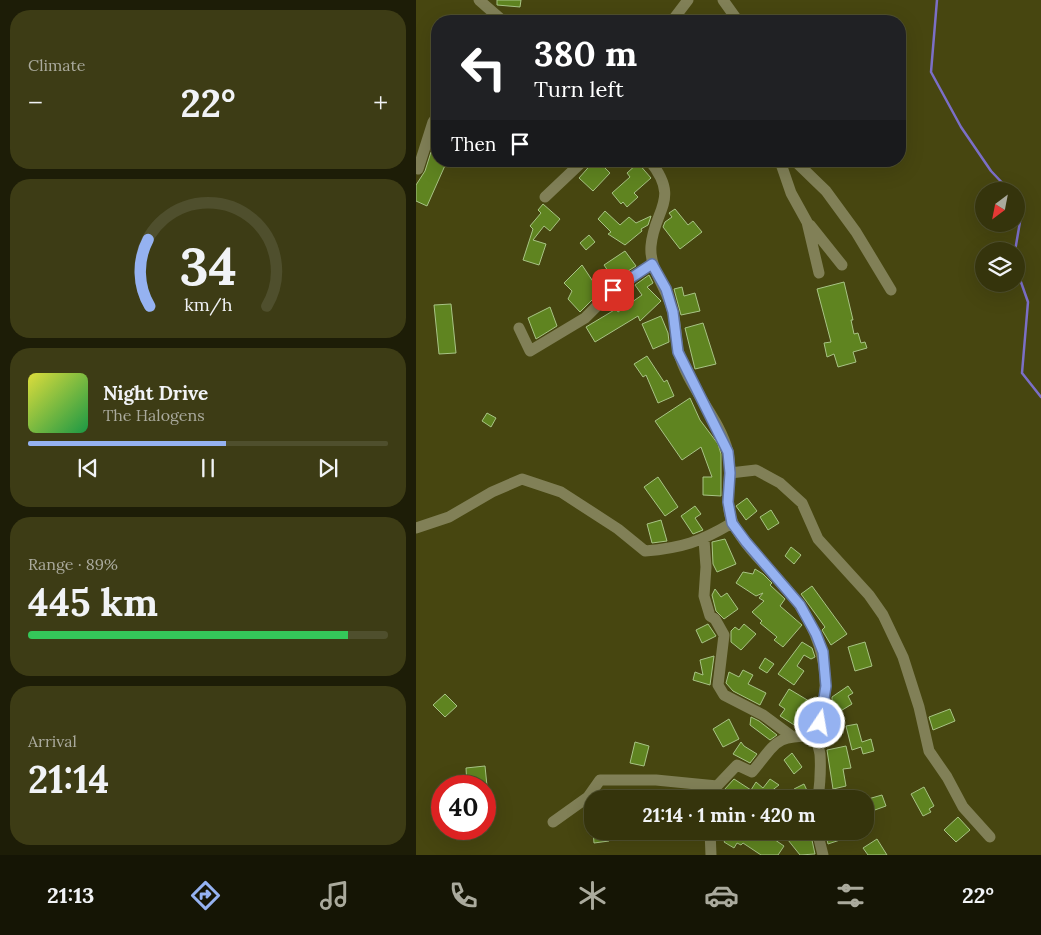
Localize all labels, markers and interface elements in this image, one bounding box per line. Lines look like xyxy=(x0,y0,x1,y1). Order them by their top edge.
text: 380 m xyxy=(534,31,637,76)
icon: left xyxy=(451,35,516,100)
text: Climate xyxy=(28,55,85,75)
text: Turn left xyxy=(534,75,624,103)
text: 22° xyxy=(180,79,236,127)
text: − xyxy=(28,85,43,121)
text: + xyxy=(373,85,388,121)
icon: arrive xyxy=(506,130,534,158)
text: Then xyxy=(451,132,496,156)
north arrow xyxy=(975,182,1025,232)
map controls xyxy=(975,182,1025,292)
text: 34 xyxy=(179,233,237,299)
button: layers xyxy=(975,242,1025,292)
pin xyxy=(592,269,634,311)
icon: arrive xyxy=(599,276,627,304)
text: km/h xyxy=(184,293,232,316)
text: Night Drive xyxy=(103,381,208,405)
text: The Halogens xyxy=(103,405,205,425)
icon: previous xyxy=(74,454,102,482)
icon: pause xyxy=(194,454,222,482)
icon: next xyxy=(314,454,342,482)
text: Range · 89% xyxy=(28,554,118,574)
text: 445 km xyxy=(28,578,158,626)
position arrow xyxy=(793,696,845,748)
text: Arrival xyxy=(28,731,77,751)
text: 21:14 xyxy=(28,755,109,803)
speed limit sign: 40 xyxy=(431,775,496,840)
text: 21:14 · 1 min · 420 m xyxy=(643,803,815,827)
icon: directions xyxy=(188,878,223,913)
icon: music xyxy=(317,878,352,913)
icon: phone xyxy=(446,878,481,913)
icon: climate xyxy=(575,878,610,913)
icon: car xyxy=(704,878,739,913)
icon: filters xyxy=(833,878,868,913)
text: 21:13 xyxy=(47,881,94,909)
text: 22° xyxy=(962,881,994,909)

